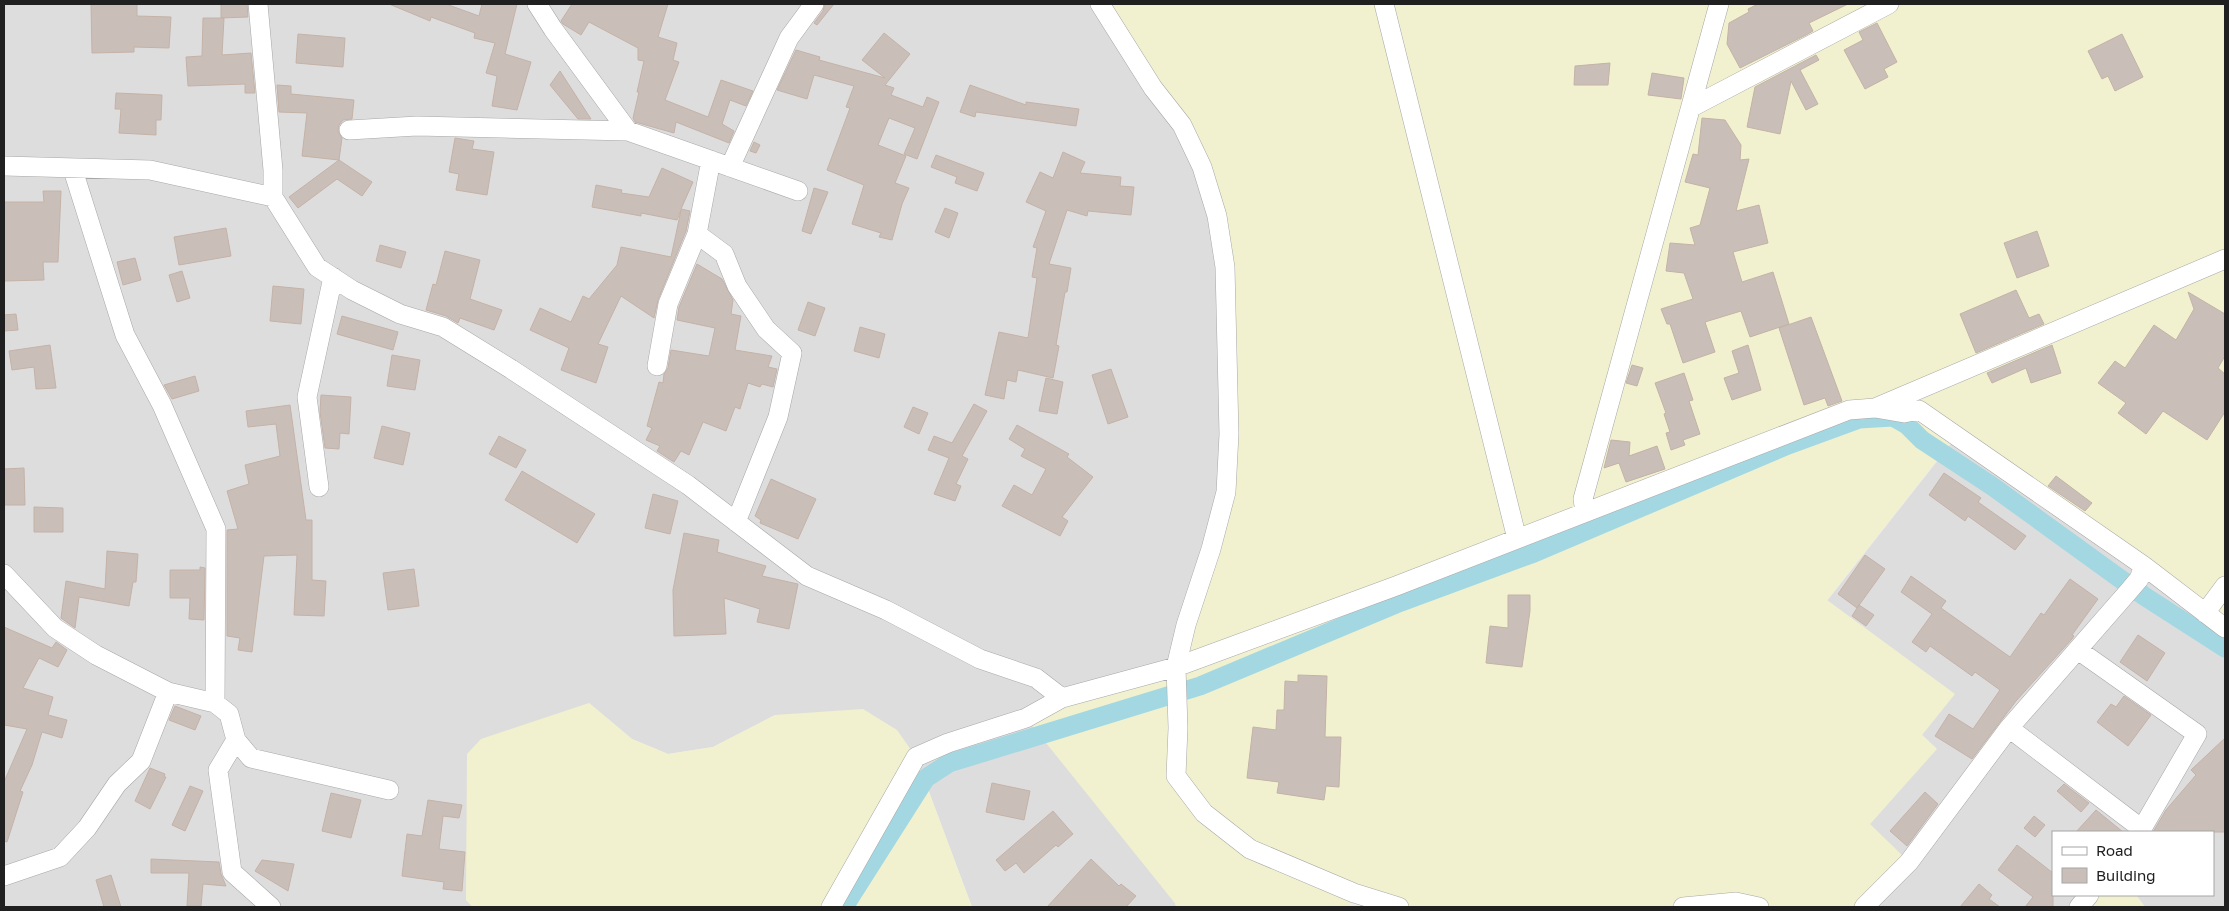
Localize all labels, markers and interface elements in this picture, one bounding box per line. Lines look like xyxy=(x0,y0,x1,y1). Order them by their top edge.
legend xyxy=(2052,831,2214,896)
text: Road xyxy=(2096,841,2133,859)
text: Building xyxy=(2096,866,2156,884)

